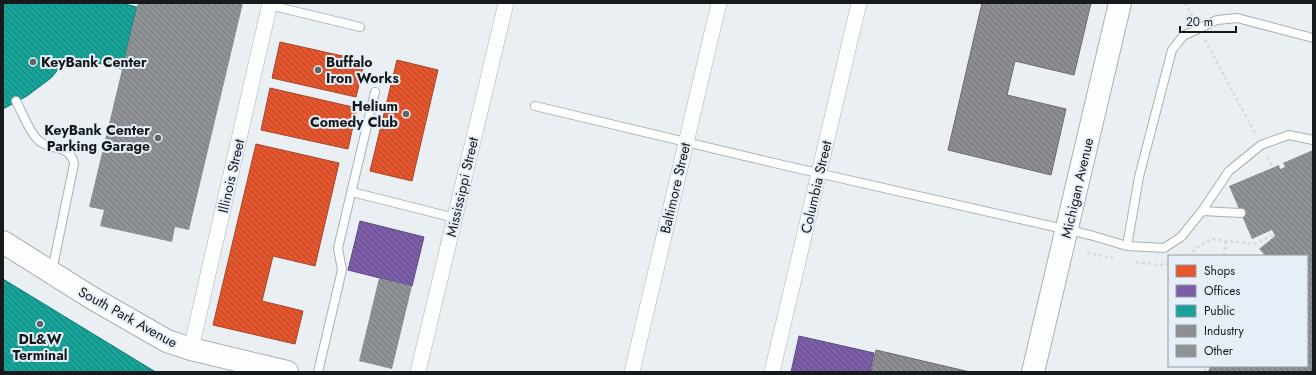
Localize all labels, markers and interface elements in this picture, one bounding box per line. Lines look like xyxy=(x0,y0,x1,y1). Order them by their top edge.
scale bar xyxy=(1180,8,1236,34)
text: 20 m xyxy=(1186,13,1213,31)
place label: KeyBank Center xyxy=(41,52,147,72)
place label: Buffalo Iron Works xyxy=(326,52,399,88)
marker: KeyBank Center xyxy=(28,57,38,67)
marker: Buffalo Iron Works xyxy=(313,65,323,75)
place label: Helium Comedy Club xyxy=(310,96,398,132)
marker: Helium Comedy Club xyxy=(401,109,411,119)
place label: KeyBank Center Parking Garage xyxy=(44,120,150,156)
marker: KeyBank Center Parking Garage xyxy=(153,133,163,143)
street label: Mississippi Street xyxy=(441,134,483,239)
street label: Illinois Street xyxy=(213,136,249,215)
street label: Michigan Avenue xyxy=(1056,136,1098,240)
street label: Columbia Street xyxy=(796,138,837,235)
street label: Baltimore Street xyxy=(655,140,695,235)
legend xyxy=(1168,255,1308,367)
text: Shops xyxy=(1204,262,1235,280)
street label: South Park Avenue xyxy=(75,282,181,352)
text: Offices xyxy=(1204,282,1240,300)
text: Public xyxy=(1204,302,1235,320)
marker: DL&W Terminal xyxy=(35,319,45,329)
text: Industry xyxy=(1204,322,1245,340)
place label: DL&W Terminal xyxy=(13,329,67,365)
text: Other xyxy=(1204,342,1234,360)

